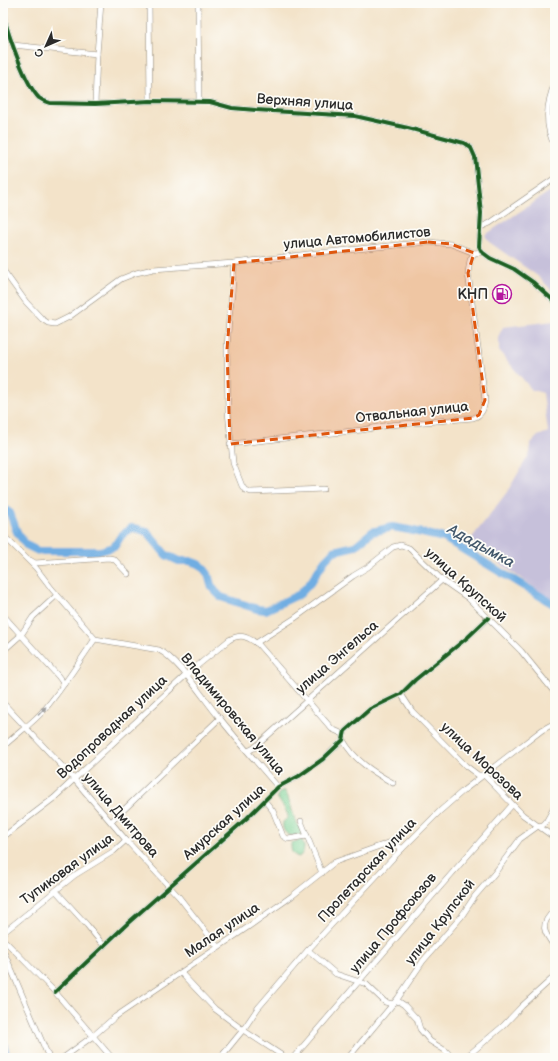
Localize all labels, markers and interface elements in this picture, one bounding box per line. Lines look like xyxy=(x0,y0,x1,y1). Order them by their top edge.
north arrow xyxy=(26,26,66,66)
text: С xyxy=(32,45,47,60)
street label: Верхняя улица xyxy=(256,90,355,114)
street label: улица Автомобилистов xyxy=(283,223,432,253)
fuel station icon: КНП xyxy=(491,283,513,305)
place label: КНП xyxy=(457,286,488,303)
street label: Отвальная улица xyxy=(355,398,470,426)
water label: Ададымка xyxy=(443,519,518,572)
street label: улица Крупской xyxy=(422,544,510,626)
street label: улица Энгельса xyxy=(292,616,382,697)
street label: Владимировская улица xyxy=(177,650,289,779)
street label: Водопроводная улица xyxy=(53,671,171,782)
one-way arrow xyxy=(37,707,46,716)
street label: улица Морозова xyxy=(437,719,527,804)
street label: улица Дмитрова xyxy=(80,769,163,861)
street label: Амурская улица xyxy=(179,780,269,864)
street label: Пролетарская улица xyxy=(314,814,420,926)
street label: Тупиковая улица xyxy=(17,829,117,908)
street label: улица Профсоюзов xyxy=(346,869,440,977)
street label: улица Крупской xyxy=(401,876,479,968)
street label: Малая улица xyxy=(181,898,263,961)

